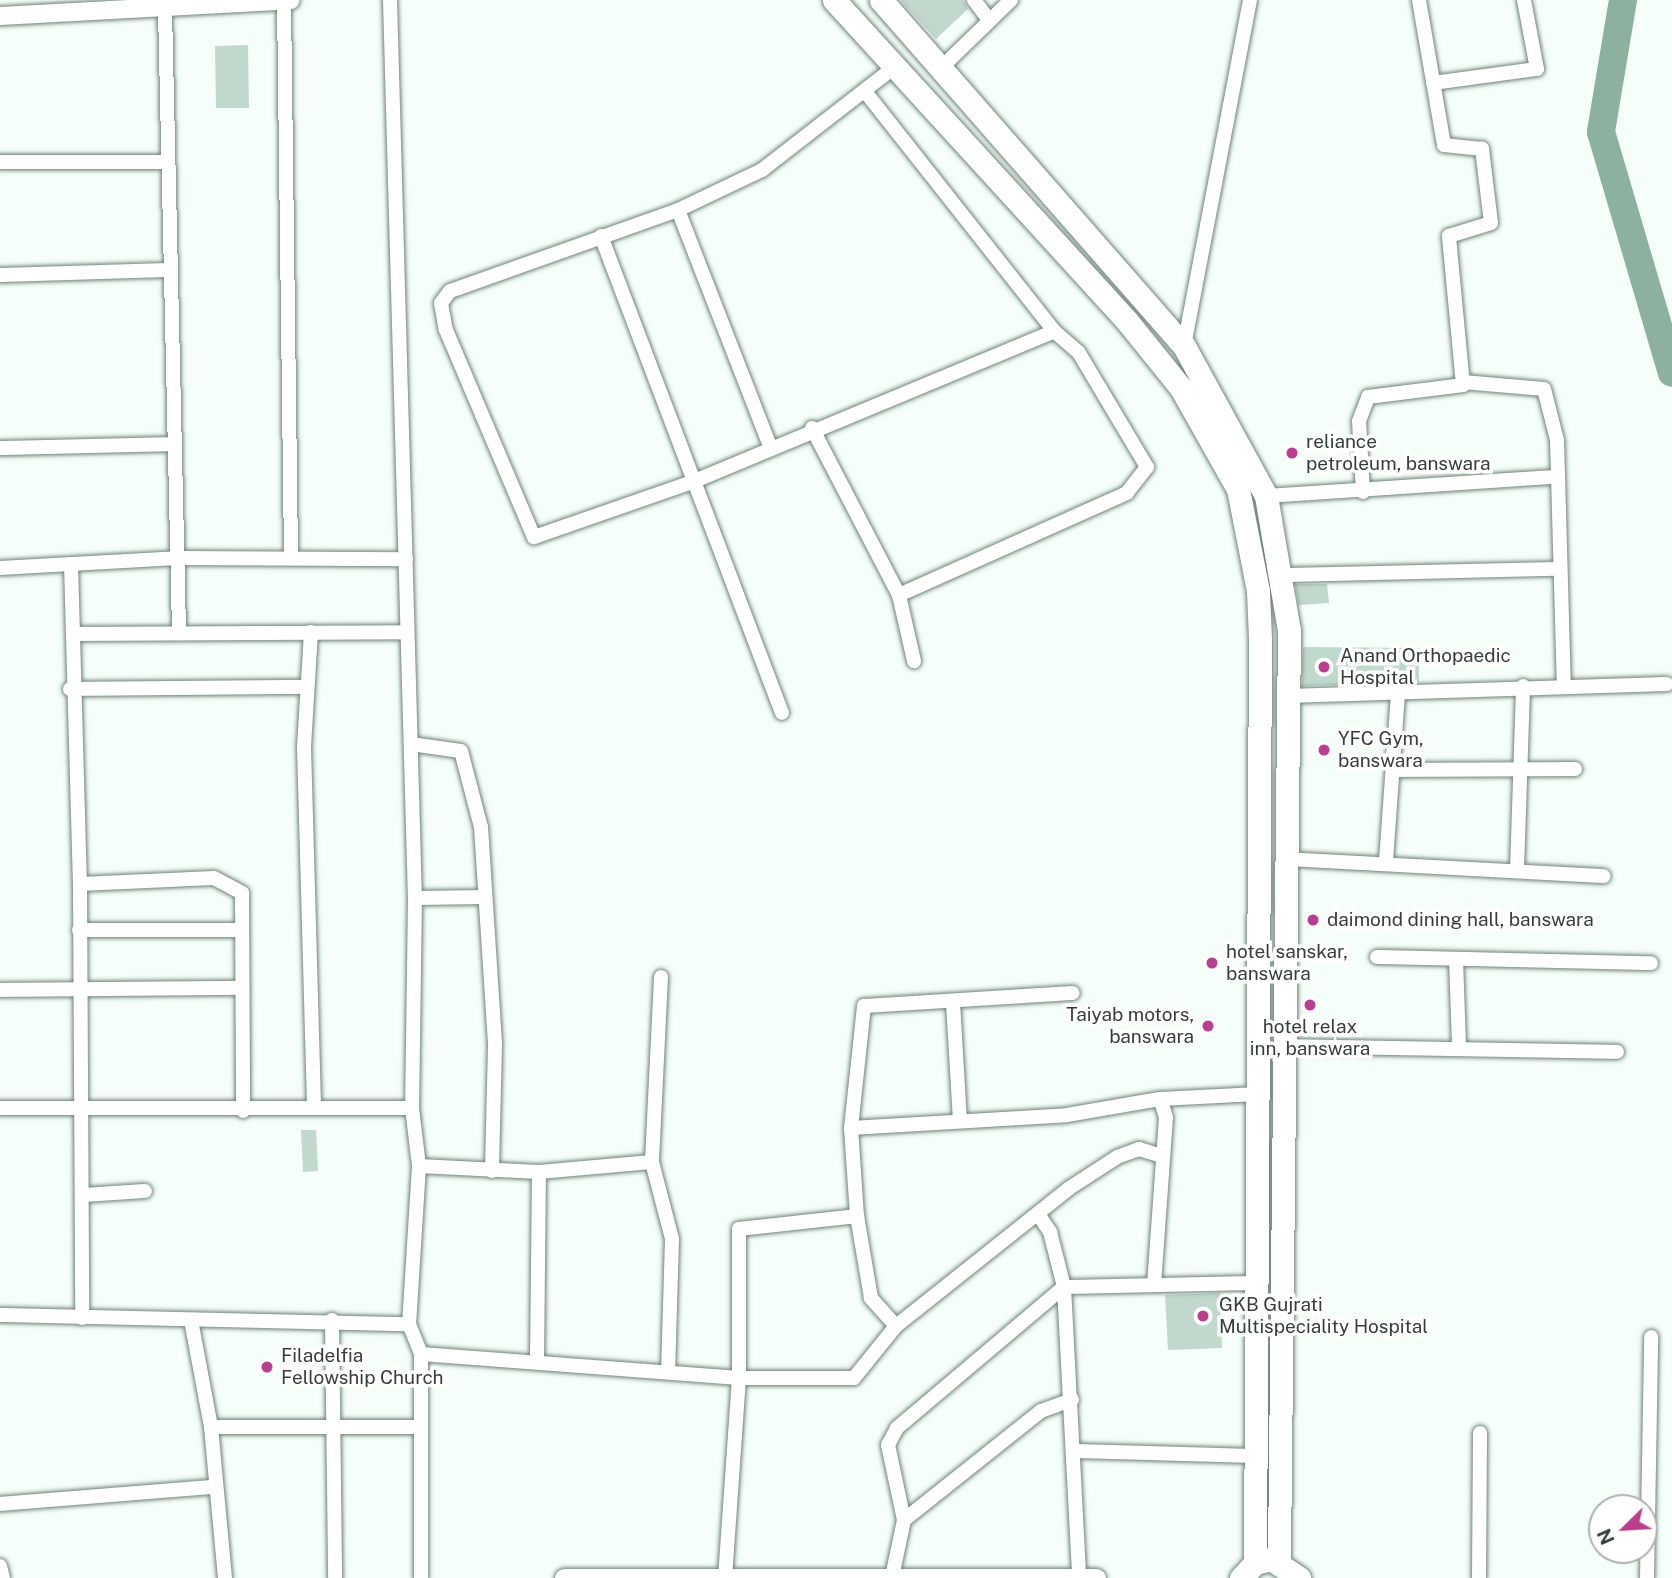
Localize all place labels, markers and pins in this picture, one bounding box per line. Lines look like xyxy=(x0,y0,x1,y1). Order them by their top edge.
place label: reliance petroleum, banswara xyxy=(1306,431,1491,475)
marker: reliance petroleum, banswara xyxy=(1284,445,1300,461)
place label: Anand Orthopaedic Hospital xyxy=(1340,645,1511,689)
marker: Anand Orthopaedic Hospital xyxy=(1314,657,1334,677)
place label: YFC Gym, banswara xyxy=(1338,728,1424,772)
marker: YFC Gym, banswara xyxy=(1316,742,1332,758)
place label: daimond dining hall, banswara xyxy=(1327,909,1594,931)
marker: daimond dining hall, banswara xyxy=(1305,912,1321,928)
place label: hotel sanskar, banswara xyxy=(1226,941,1348,985)
marker: hotel sanskar, banswara xyxy=(1204,955,1220,971)
marker: hotel relax inn, banswara xyxy=(1302,997,1318,1013)
place label: Taiyab motors, banswara xyxy=(1066,1004,1194,1048)
place label: hotel relax inn, banswara xyxy=(1250,1016,1370,1060)
marker: Taiyab motors, banswara xyxy=(1200,1018,1216,1034)
place label: GKB Gujrati Multispeciality Hospital xyxy=(1219,1294,1428,1338)
marker: GKB Gujrati Multispeciality Hospital xyxy=(1193,1306,1213,1326)
place label: Filadelfia Fellowship Church xyxy=(281,1345,444,1389)
marker: Filadelfia Fellowship Church xyxy=(259,1359,275,1375)

